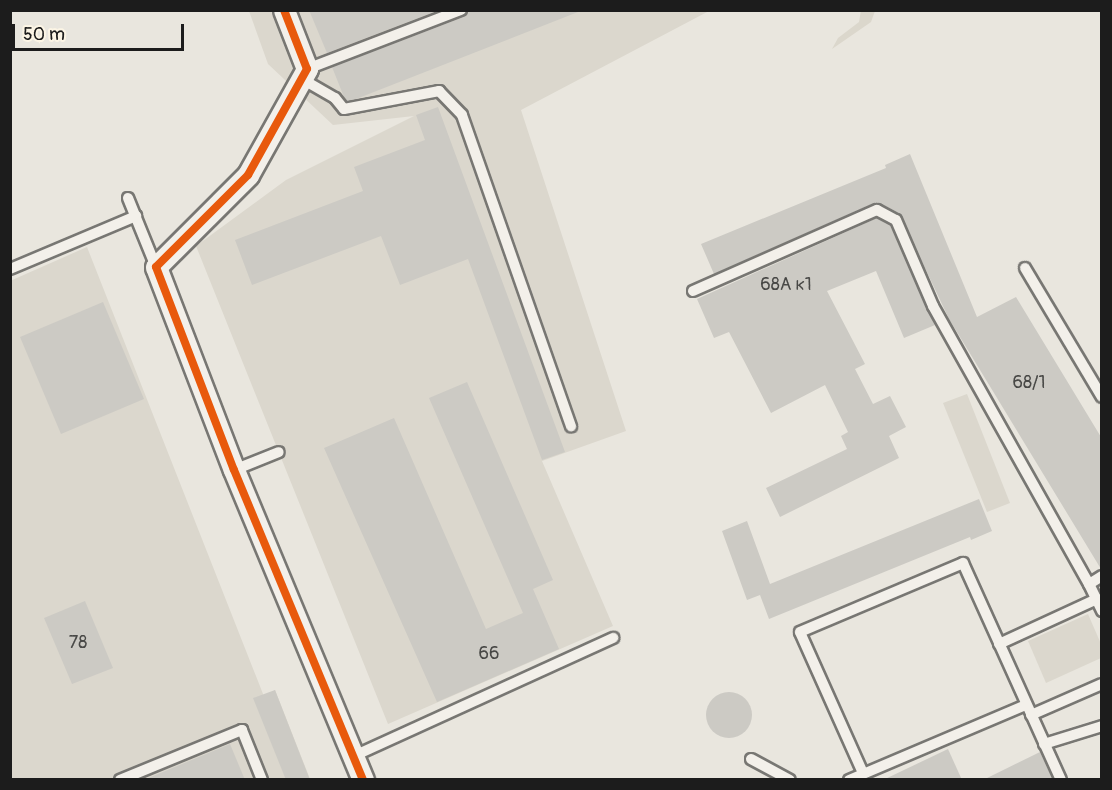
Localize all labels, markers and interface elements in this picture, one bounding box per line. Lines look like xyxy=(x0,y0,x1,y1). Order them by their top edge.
scale bar xyxy=(15,12,188,50)
text: 50 m xyxy=(23,23,65,46)
house number: 68А к1 xyxy=(760,274,812,296)
house number: 68/1 xyxy=(1012,372,1046,394)
house number: 78 xyxy=(69,632,87,654)
house number: 66 xyxy=(479,643,499,665)

